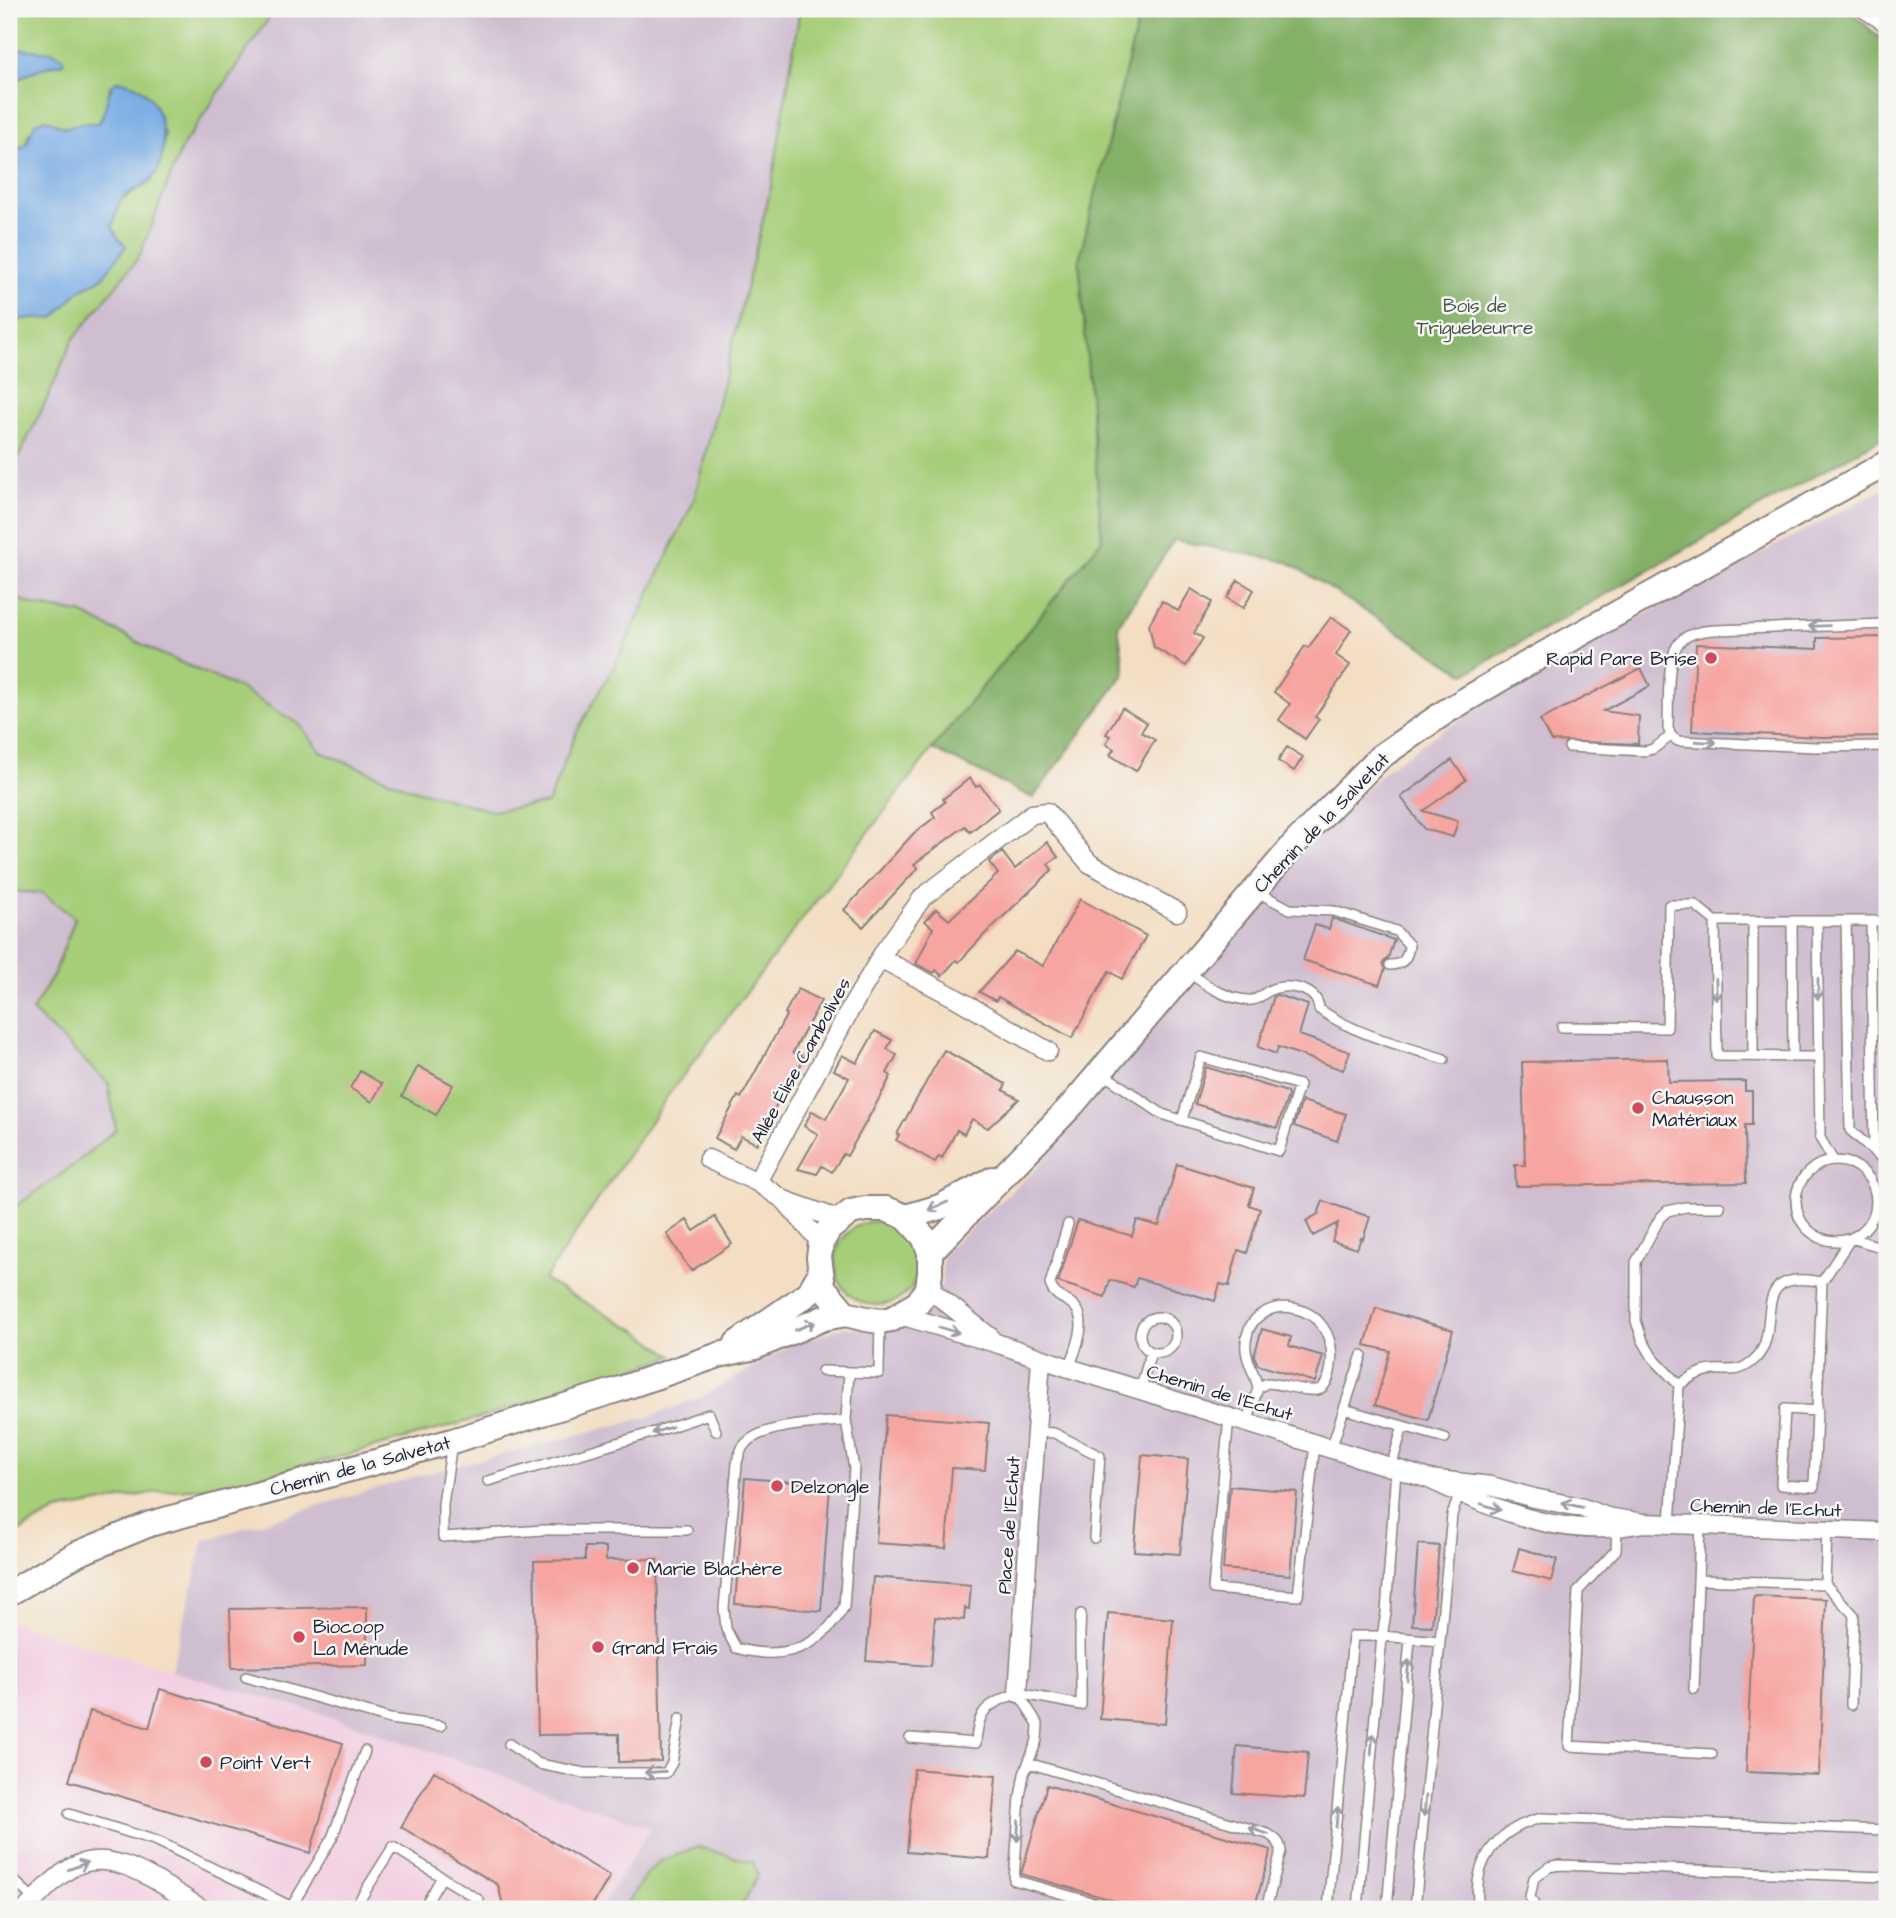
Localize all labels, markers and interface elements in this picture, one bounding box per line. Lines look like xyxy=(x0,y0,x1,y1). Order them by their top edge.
park label: Bois de Triguebeurre xyxy=(1417,293,1533,343)
one-way arrow xyxy=(1808,619,1831,632)
place label: Rapid Pare Brise xyxy=(1546,646,1697,673)
marker: Rapid Pare Brise xyxy=(1703,650,1719,666)
one-way arrow xyxy=(1695,736,1718,749)
street label: Chemin de la Salvetat xyxy=(1248,747,1397,899)
street label: Allée Élise Cambolives xyxy=(745,973,858,1148)
one-way arrow xyxy=(1709,977,1723,1000)
one-way arrow xyxy=(1811,977,1824,1000)
place label: Chausson Matériaux xyxy=(1652,1085,1737,1134)
marker: Chausson Matériaux xyxy=(1630,1100,1646,1116)
one-way arrow xyxy=(928,1201,950,1214)
one-way arrow xyxy=(794,1319,815,1332)
one-way arrow xyxy=(937,1324,960,1337)
street label: Chemin de l'Echut xyxy=(1143,1358,1296,1429)
one-way arrow xyxy=(652,1424,674,1437)
street label: Chemin de la Salvetat xyxy=(267,1429,454,1504)
street label: Place de l'Echut xyxy=(991,1455,1028,1595)
place label: Delzongle xyxy=(791,1474,869,1502)
marker: Delzongle xyxy=(769,1478,785,1494)
street label: Chemin de l'Echut xyxy=(1690,1492,1842,1525)
one-way arrow xyxy=(1561,1498,1584,1512)
one-way arrow xyxy=(1480,1501,1502,1514)
place label: Marie Blachère xyxy=(647,1556,782,1583)
marker: Marie Blachère xyxy=(625,1560,641,1576)
place label: Biocoop La Ménude xyxy=(313,1614,409,1663)
marker: Biocoop La Ménude xyxy=(291,1629,307,1645)
place label: Grand Frais xyxy=(612,1635,718,1662)
marker: Grand Frais xyxy=(590,1639,606,1655)
one-way arrow xyxy=(1402,1660,1415,1682)
one-way arrow xyxy=(1366,1733,1379,1755)
place label: Point Vert xyxy=(220,1750,311,1777)
marker: Point Vert xyxy=(198,1754,214,1770)
one-way arrow xyxy=(644,1766,667,1779)
one-way arrow xyxy=(1418,1795,1431,1817)
one-way arrow xyxy=(1330,1806,1343,1829)
one-way arrow xyxy=(1011,1819,1024,1841)
one-way arrow xyxy=(1248,1824,1270,1837)
one-way arrow xyxy=(66,1859,88,1872)

